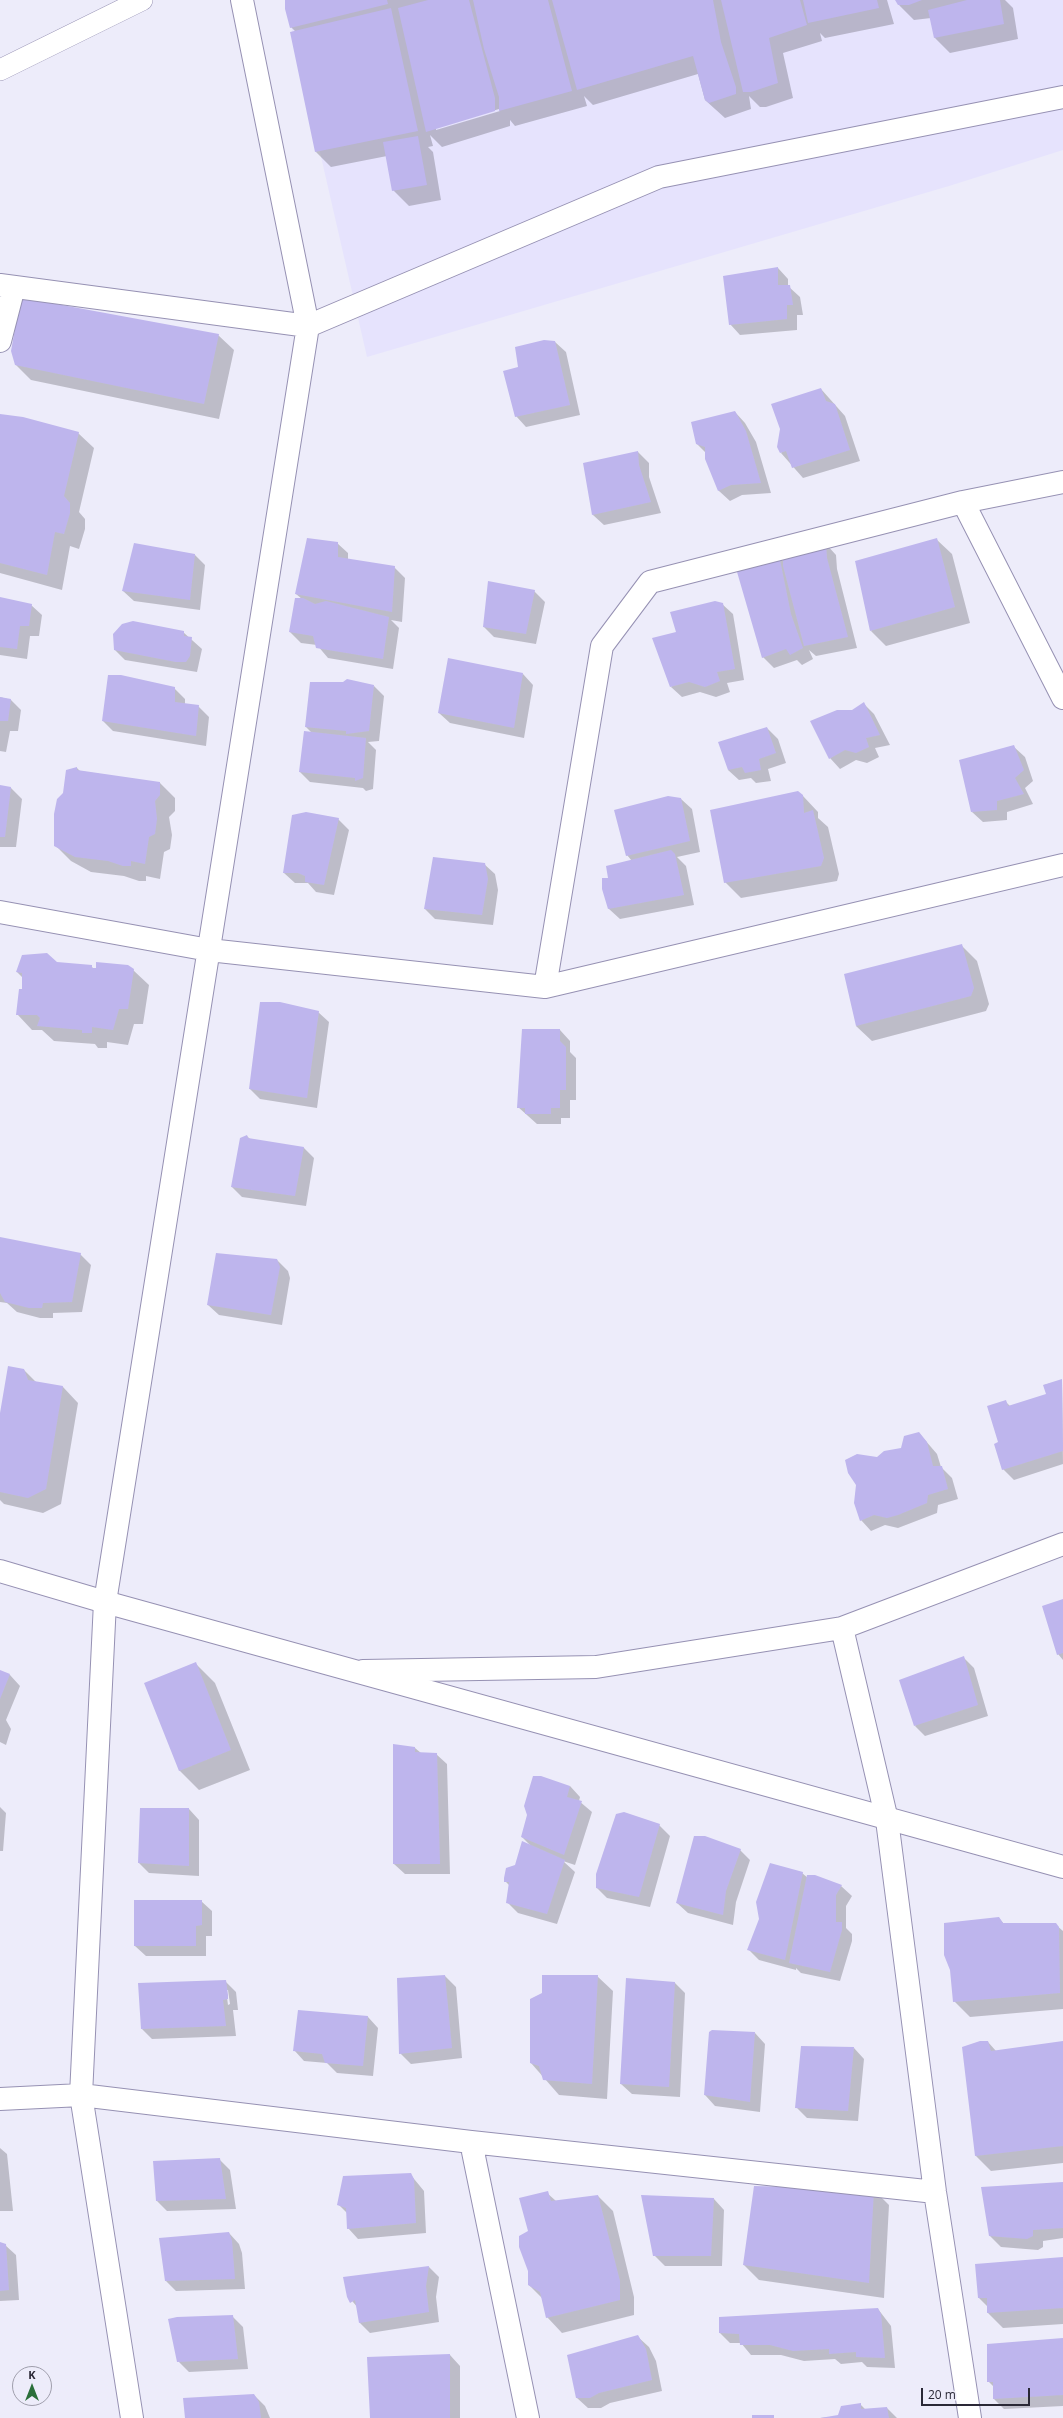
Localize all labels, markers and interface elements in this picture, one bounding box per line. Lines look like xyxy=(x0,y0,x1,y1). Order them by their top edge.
north arrow xyxy=(12,2366,52,2406)
text: K xyxy=(28,2367,36,2382)
scale bar xyxy=(923,2380,1032,2406)
text: 20 m xyxy=(928,2386,956,2403)

